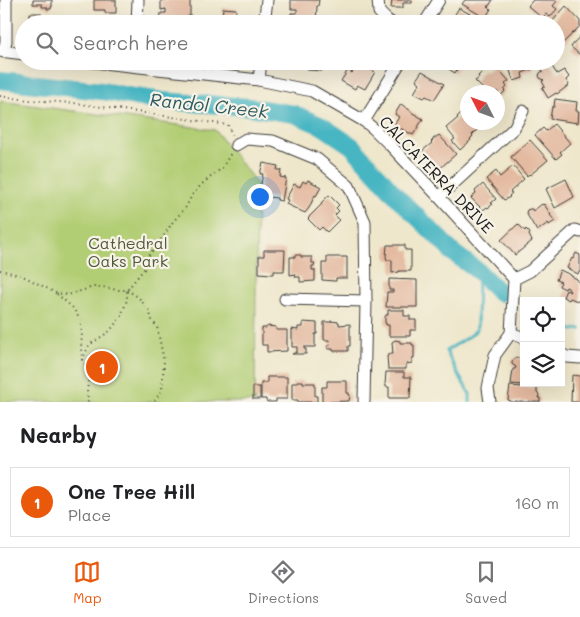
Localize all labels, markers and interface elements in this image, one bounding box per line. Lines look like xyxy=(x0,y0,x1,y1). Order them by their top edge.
search box xyxy=(15,15,565,70)
icon: search xyxy=(33,29,61,57)
text: Search here xyxy=(73,30,189,55)
north arrow xyxy=(460,85,505,130)
water label: Randol Creek xyxy=(149,87,270,123)
street label: CALCATERRA DRIVE xyxy=(375,111,499,237)
your location xyxy=(247,184,273,210)
park label: Cathedral Oaks Park xyxy=(88,232,168,271)
map controls xyxy=(520,297,565,387)
button: locate xyxy=(520,297,565,342)
button: layers xyxy=(520,342,565,387)
pin: 1 xyxy=(86,348,118,386)
text: Nearby xyxy=(20,421,97,448)
text: One Tree Hill xyxy=(68,479,195,504)
text: 1 xyxy=(33,492,41,513)
text: 160 m xyxy=(514,492,559,513)
text: Place xyxy=(68,504,111,525)
tab: Map xyxy=(73,558,102,607)
tab: Directions xyxy=(248,558,319,607)
tab: Saved xyxy=(465,558,507,607)

